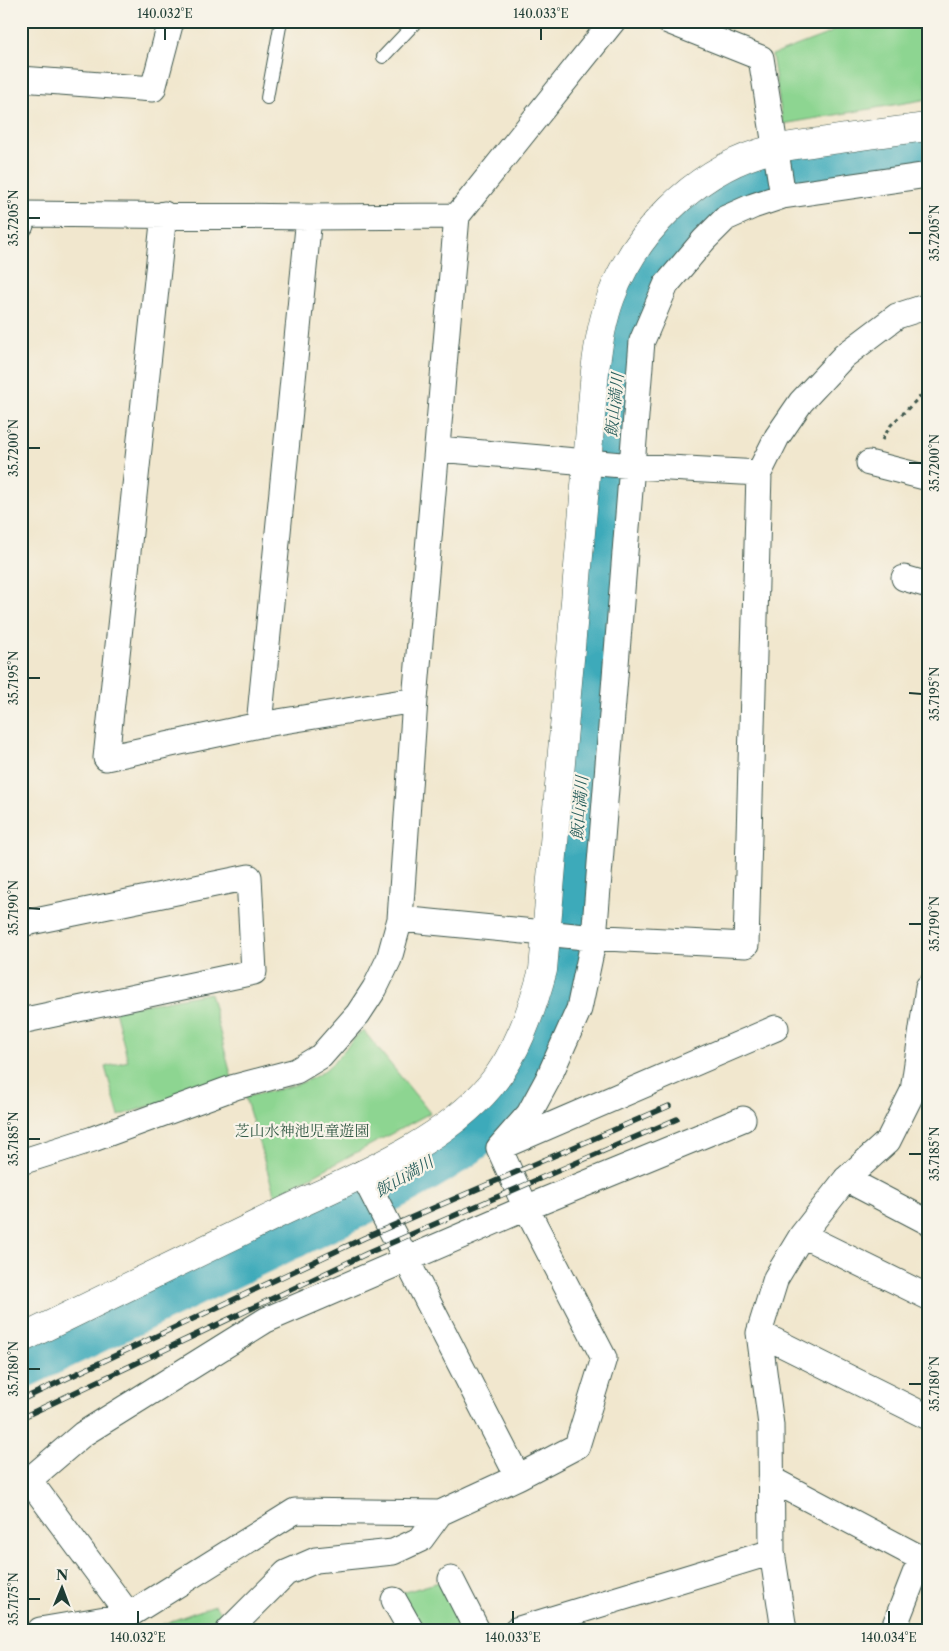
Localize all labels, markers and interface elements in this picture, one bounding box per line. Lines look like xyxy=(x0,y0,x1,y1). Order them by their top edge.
text: 140.032°E xyxy=(137,6,193,21)
text: 140.033°E xyxy=(513,6,569,21)
text: 35.7205°N xyxy=(6,189,21,246)
text: 35.7205°N xyxy=(927,204,942,261)
water label: 飯山満川 xyxy=(601,370,627,438)
text: 35.7200°N xyxy=(6,419,21,477)
text: 35.7200°N xyxy=(927,434,942,492)
text: 35.7195°N xyxy=(6,651,21,705)
text: 35.7195°N xyxy=(927,667,942,721)
water label: 飯山満川 xyxy=(566,773,592,841)
text: 35.7190°N xyxy=(6,880,21,936)
text: 35.7190°N xyxy=(927,896,942,952)
text: 35.7185°N xyxy=(6,1112,21,1166)
park label: 芝山水神池児童遊園 xyxy=(234,1121,370,1140)
text: 35.7185°N xyxy=(927,1127,942,1181)
water label: 飯山満川 xyxy=(371,1150,438,1201)
text: 35.7180°N xyxy=(6,1341,21,1397)
text: 35.7180°N xyxy=(927,1356,942,1412)
north arrow xyxy=(38,1564,88,1614)
text: N xyxy=(56,1566,68,1584)
text: 35.7175°N xyxy=(6,1572,21,1626)
text: 140.032°E xyxy=(110,1630,166,1645)
text: 140.033°E xyxy=(485,1630,541,1645)
text: 140.034°E xyxy=(861,1630,917,1645)

